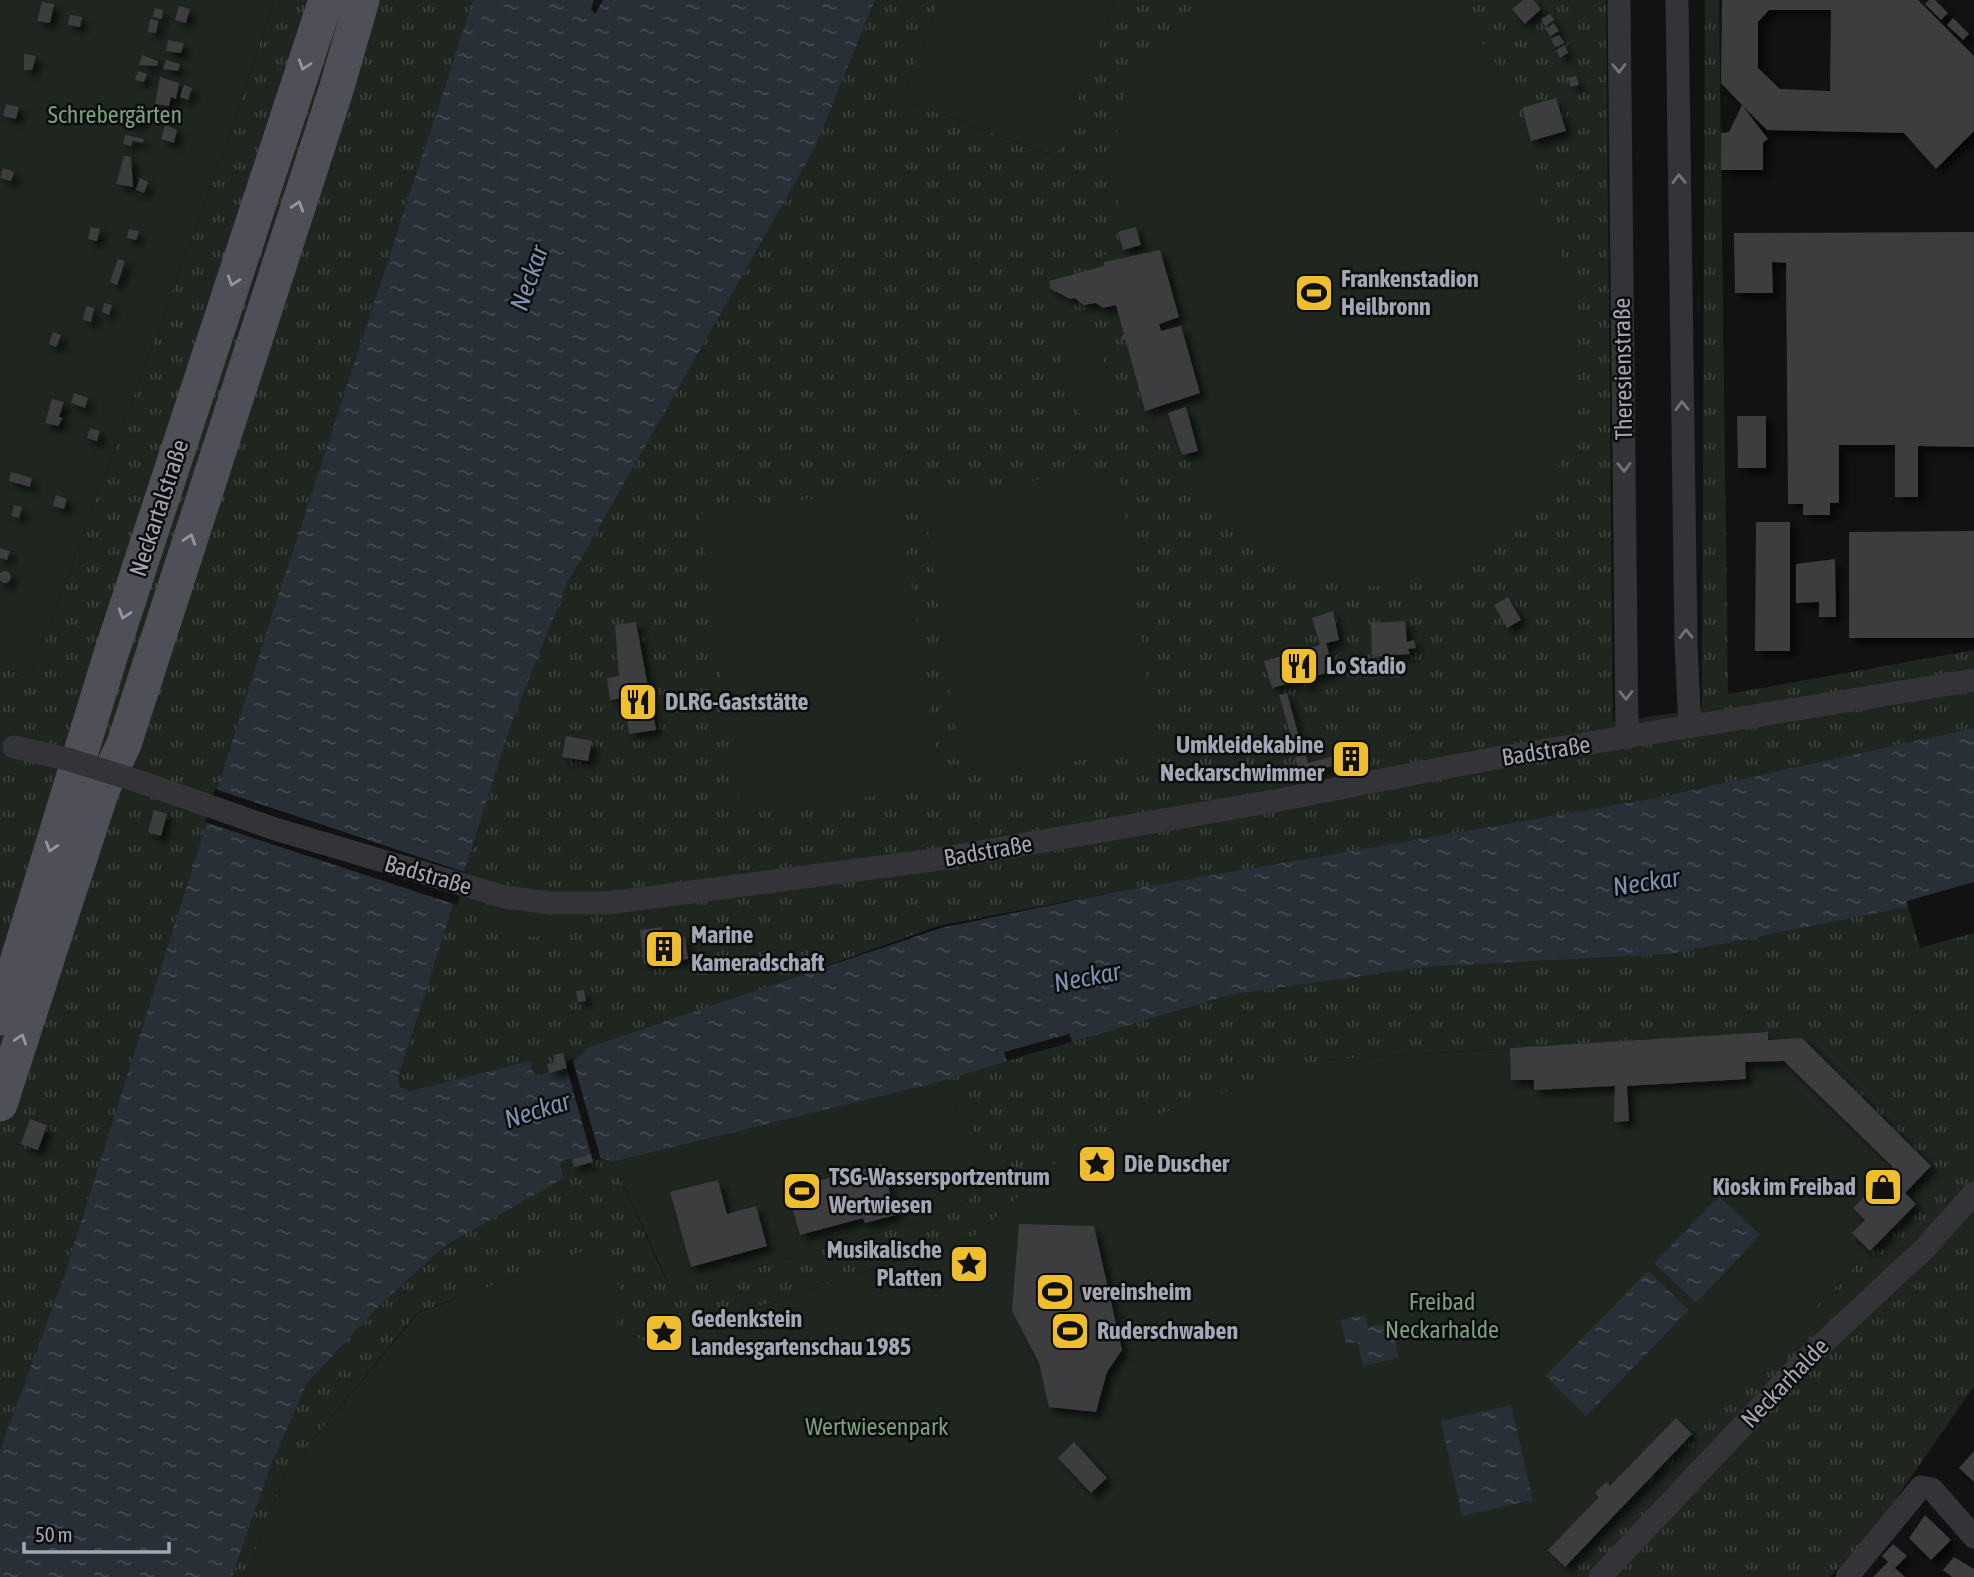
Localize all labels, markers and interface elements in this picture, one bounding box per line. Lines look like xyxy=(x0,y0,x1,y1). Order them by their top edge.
one-way arrow xyxy=(298,58,312,70)
one-way arrow xyxy=(1611,63,1627,74)
park label: Schrebergärten xyxy=(48,101,182,128)
one-way arrow xyxy=(1671,173,1687,184)
one-way arrow xyxy=(290,201,305,213)
water label: Neckar xyxy=(504,240,555,315)
place label: Frankenstadion Heilbronn xyxy=(1341,265,1479,320)
sports icon: Frankenstadion Heilbronn xyxy=(1293,272,1335,314)
one-way arrow xyxy=(227,275,242,287)
street label: Theresienstraße xyxy=(1608,298,1637,440)
one-way arrow xyxy=(1674,401,1690,411)
street label: Neckartalstraße xyxy=(124,436,193,580)
one-way arrow xyxy=(1616,462,1632,473)
one-way arrow xyxy=(182,533,196,546)
one-way arrow xyxy=(118,607,132,619)
one-way arrow xyxy=(1678,628,1693,639)
restaurant icon: Lo Stadio xyxy=(1278,645,1320,687)
place label: Lo Stadio xyxy=(1326,652,1406,679)
restaurant icon: DLRG-Gaststätte xyxy=(617,681,659,723)
place label: DLRG-Gaststätte xyxy=(665,688,809,715)
one-way arrow xyxy=(1618,690,1634,700)
street label: Badstraße xyxy=(1500,730,1592,771)
place label: Umkleidekabine Neckarschwimmer xyxy=(1160,731,1325,786)
building icon: Umkleidekabine Neckarschwimmer xyxy=(1330,738,1372,780)
street label: Badstraße xyxy=(942,829,1034,872)
one-way arrow xyxy=(44,841,59,853)
street label: Badstraße xyxy=(382,849,475,900)
water label: Neckar xyxy=(1611,862,1683,902)
place label: Marine Kameradschaft xyxy=(691,921,825,976)
building icon: Marine Kameradschaft xyxy=(643,928,685,970)
water label: Neckar xyxy=(1051,956,1124,998)
one-way arrow xyxy=(13,1034,27,1046)
water label: Neckar xyxy=(501,1085,575,1134)
place icon: Die Duscher xyxy=(1076,1143,1118,1185)
place label: Die Duscher xyxy=(1124,1150,1230,1177)
place label: TSG-Wassersportzentrum Wertwiesen xyxy=(828,1163,1050,1218)
shop icon: Kiosk im Freibad xyxy=(1862,1166,1904,1208)
sports icon: TSG-Wassersportzentrum Wertwiesen xyxy=(781,1170,823,1212)
place label: Kiosk im Freibad xyxy=(1712,1173,1856,1200)
place label: Musikalische Platten xyxy=(827,1236,942,1291)
place icon: Musikalische Platten xyxy=(948,1243,990,1285)
sports icon: vereinsheim xyxy=(1034,1271,1076,1313)
place label: vereinsheim xyxy=(1082,1278,1192,1305)
park label: Freibad Neckarhalde xyxy=(1385,1288,1499,1343)
place label: Gedenkstein Landesgartenschau 1985 xyxy=(691,1305,911,1360)
sports icon: Ruderschwaben xyxy=(1049,1310,1091,1352)
place icon: Gedenkstein Landesgartenschau 1985 xyxy=(643,1312,685,1354)
place label: Ruderschwaben xyxy=(1097,1317,1238,1344)
street label: Neckarhalde xyxy=(1735,1332,1834,1433)
park label: Wertwiesenpark xyxy=(805,1413,949,1440)
scale bar xyxy=(24,1510,170,1554)
text: 50 m xyxy=(35,1522,73,1546)

